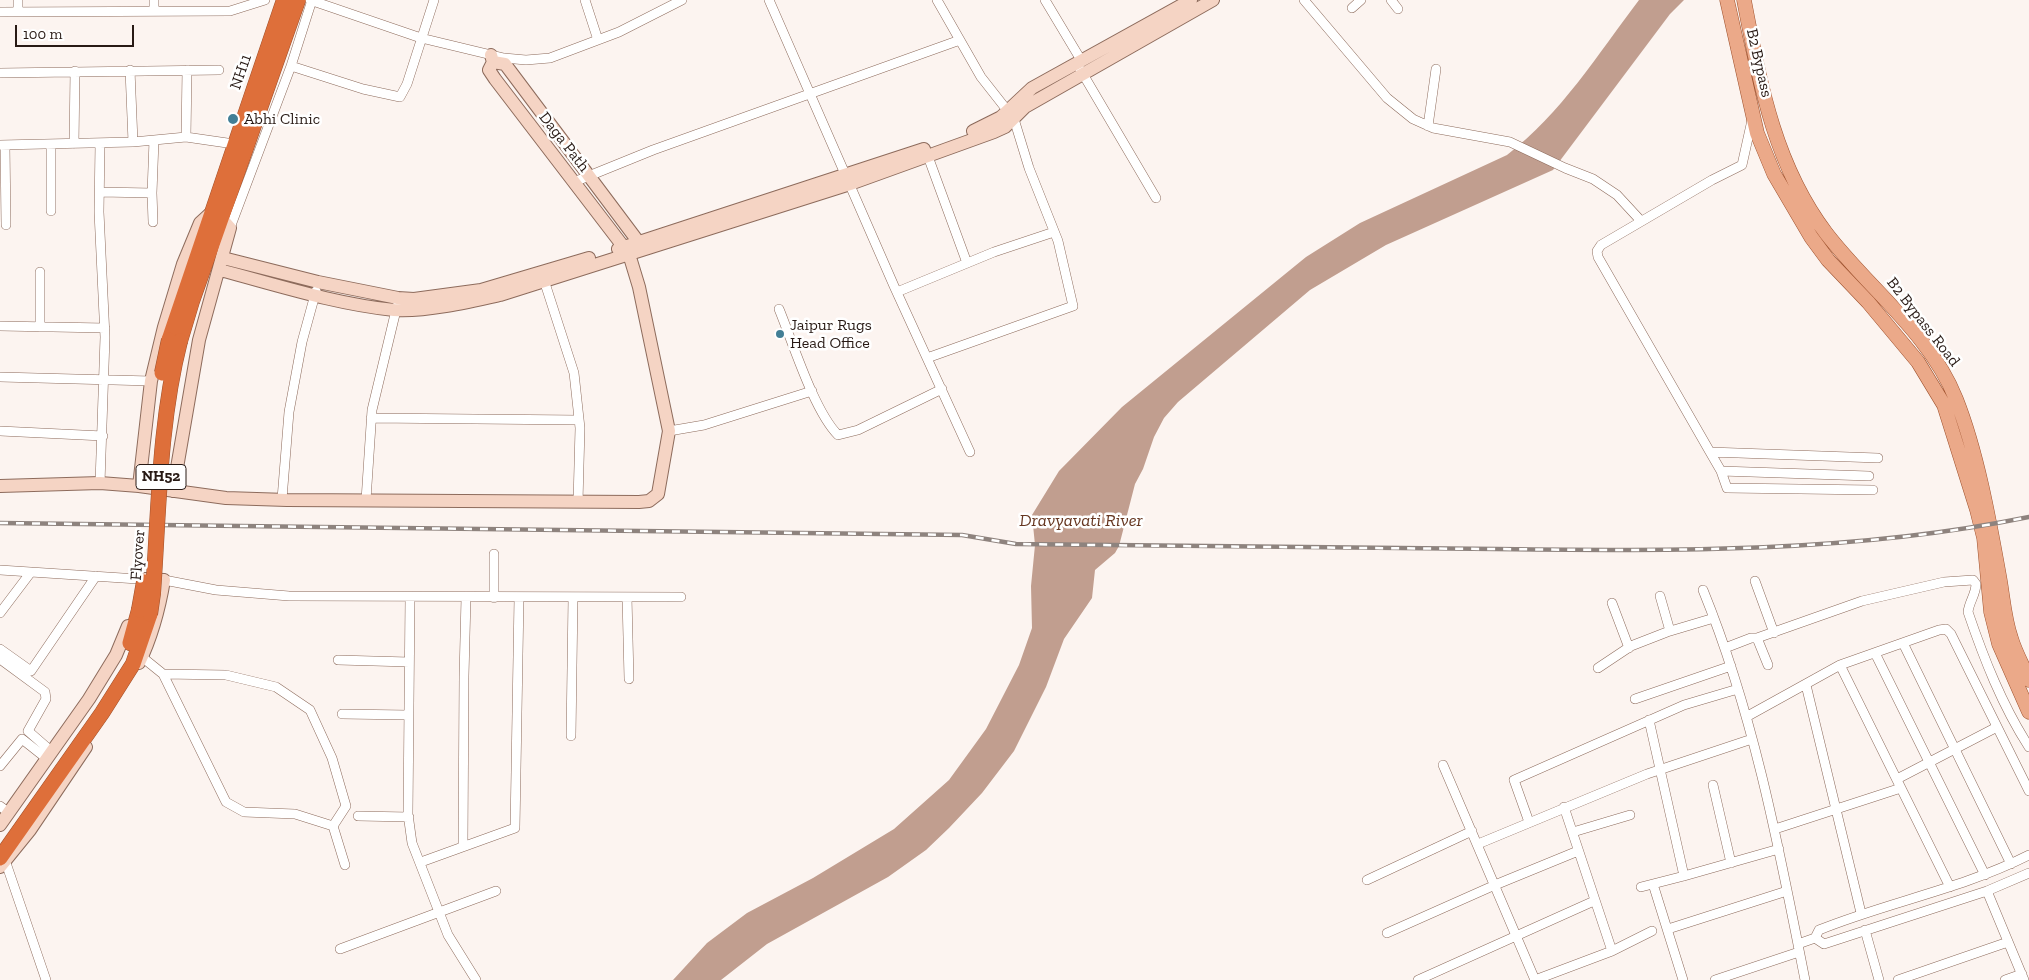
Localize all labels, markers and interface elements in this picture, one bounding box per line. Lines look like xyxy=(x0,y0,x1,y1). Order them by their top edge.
scale bar xyxy=(18,15,136,47)
text: 100 m xyxy=(23,25,62,43)
street label: B2 Bypass xyxy=(1742,27,1776,99)
street label: NH11 xyxy=(226,52,256,92)
street label: Daga Path xyxy=(535,108,593,176)
place label: Abhi Clinic xyxy=(244,109,320,129)
marker: Abhi Clinic xyxy=(226,112,240,126)
street label: B2 Bypass Road xyxy=(1882,274,1964,370)
place label: Jaipur Rugs Head Office xyxy=(790,315,872,353)
marker: Jaipur Rugs Head Office xyxy=(774,328,786,340)
road number: NH52 xyxy=(136,464,186,490)
water label: Dravyavati River xyxy=(1019,510,1143,532)
street label: Flyover xyxy=(127,529,149,581)

